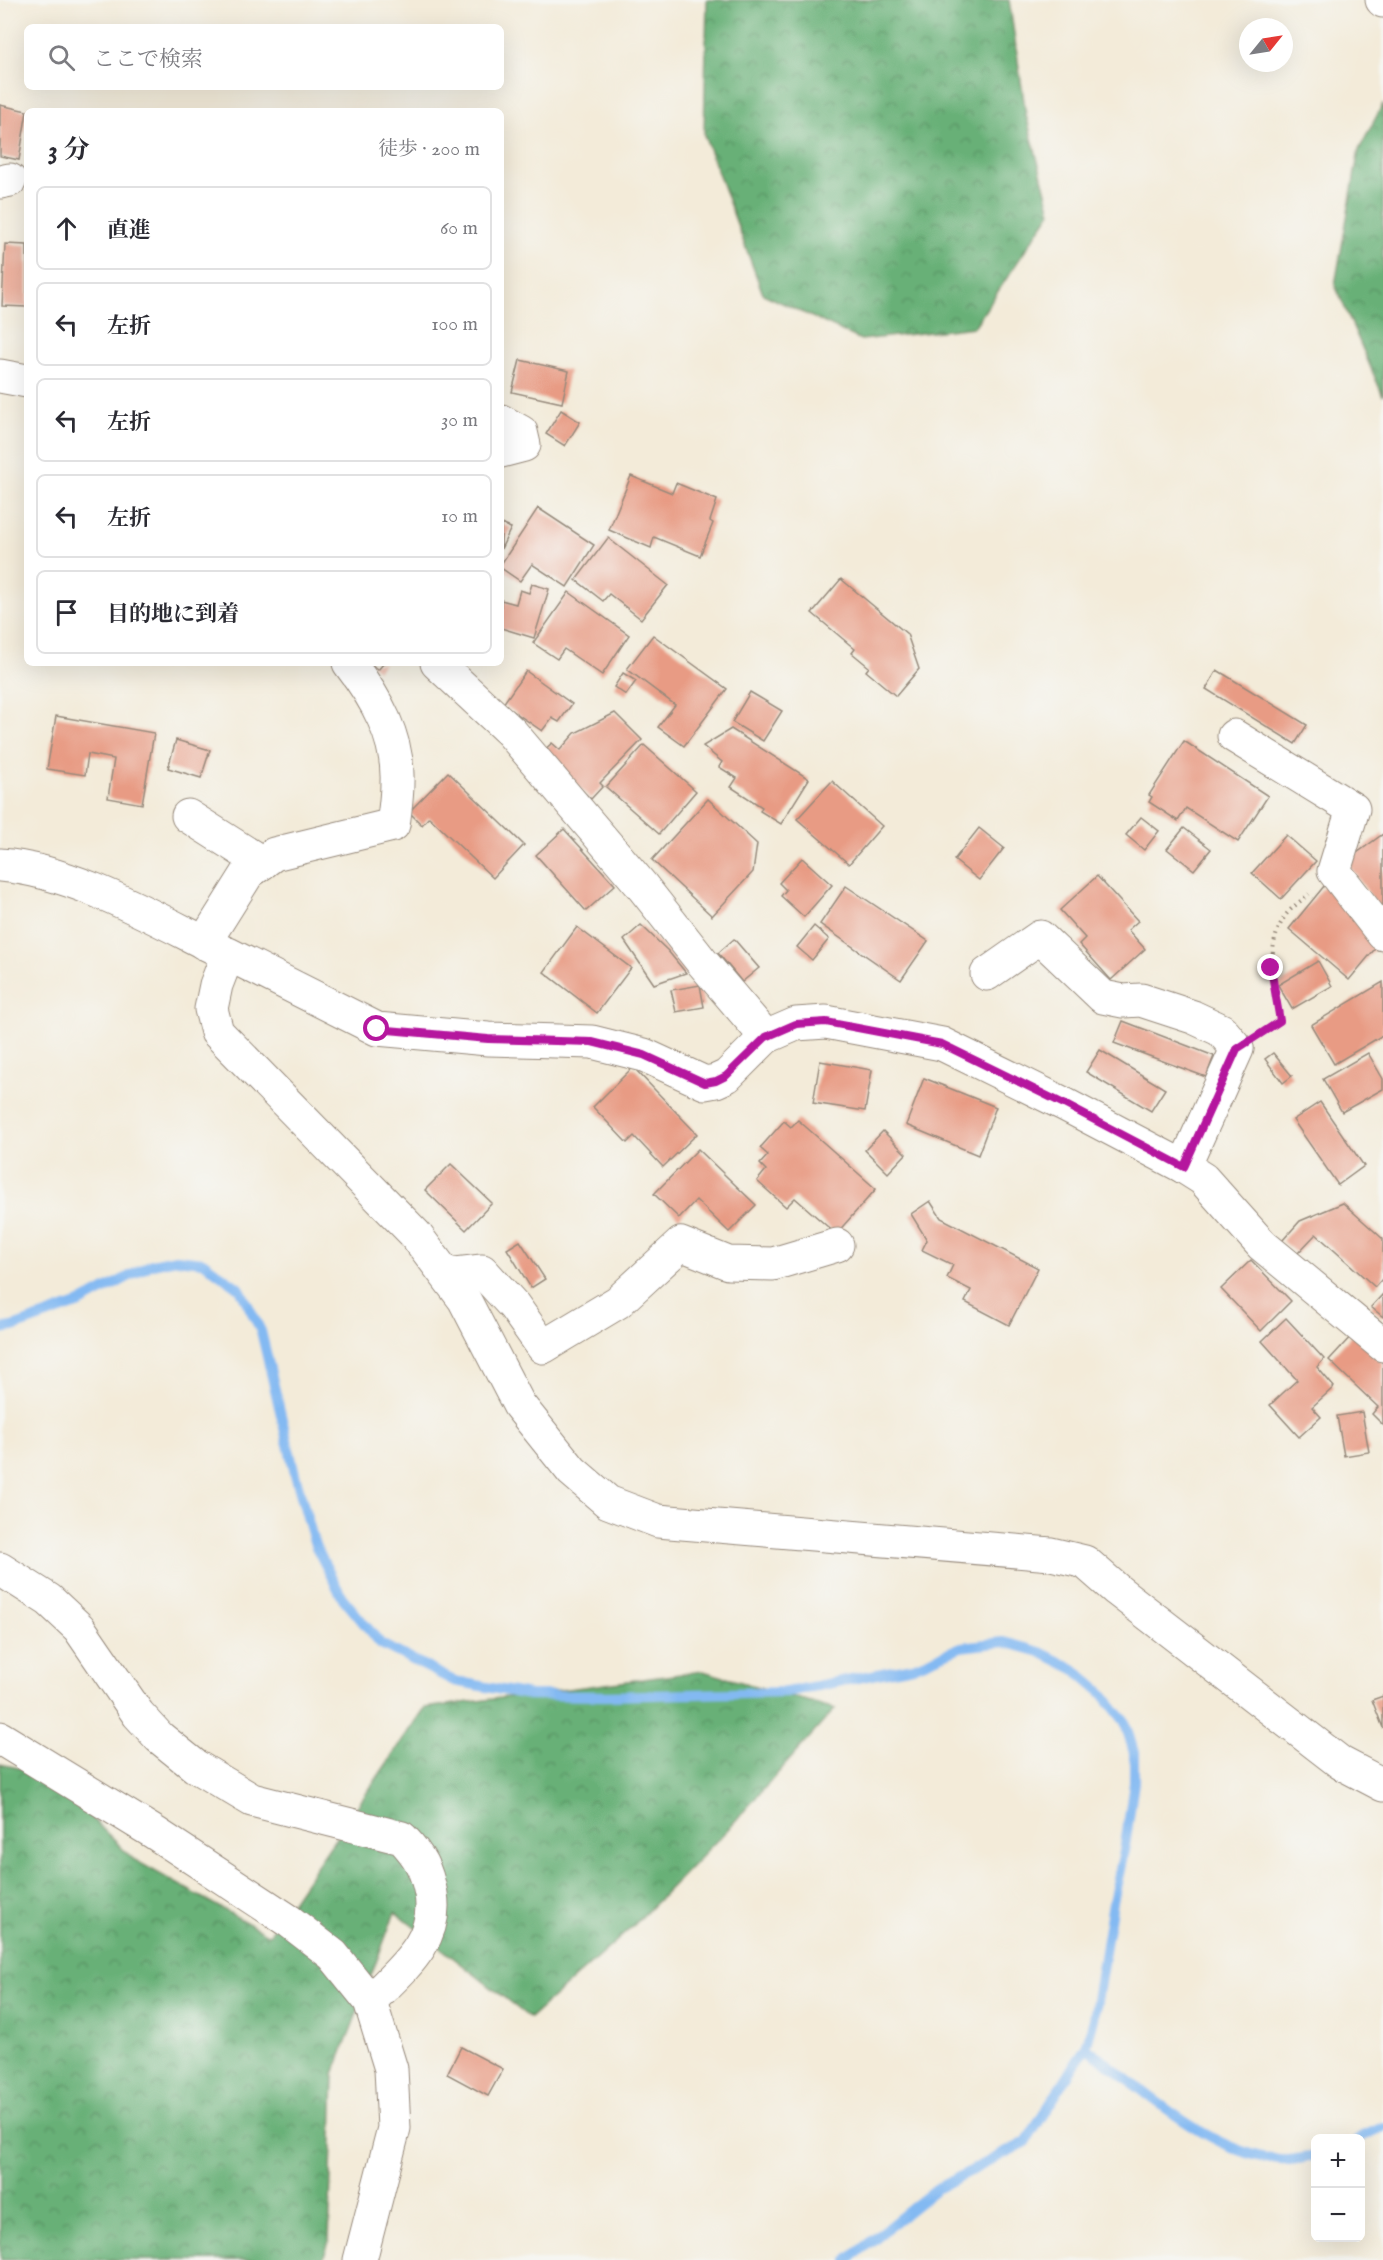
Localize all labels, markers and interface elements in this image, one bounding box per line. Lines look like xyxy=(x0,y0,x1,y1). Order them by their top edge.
north arrow xyxy=(1239,18,1293,72)
search box xyxy=(24,24,504,90)
icon: search xyxy=(45,41,78,74)
text: ここで検索 xyxy=(93,46,203,74)
text: 3 分 xyxy=(48,134,89,167)
text: 徒歩 · 200 m xyxy=(378,137,480,162)
icon: ahead xyxy=(50,212,83,245)
text: 60 m xyxy=(440,216,478,241)
text: 直進 xyxy=(107,217,151,245)
icon: left xyxy=(50,308,83,341)
text: 100 m xyxy=(431,312,478,337)
text: 左折 xyxy=(107,313,151,341)
icon: left xyxy=(50,404,83,437)
text: 30 m xyxy=(441,408,478,433)
text: 左折 xyxy=(107,409,151,437)
icon: left xyxy=(50,500,83,533)
text: 10 m xyxy=(441,504,478,529)
text: 左折 xyxy=(107,505,151,533)
icon: arrive xyxy=(50,596,83,629)
text: 目的地に到着 xyxy=(107,601,239,629)
route end xyxy=(1257,954,1283,980)
route start xyxy=(363,1015,389,1041)
map controls xyxy=(1311,2134,1365,2242)
button: + xyxy=(1311,2134,1365,2188)
button: − xyxy=(1311,2188,1365,2242)

